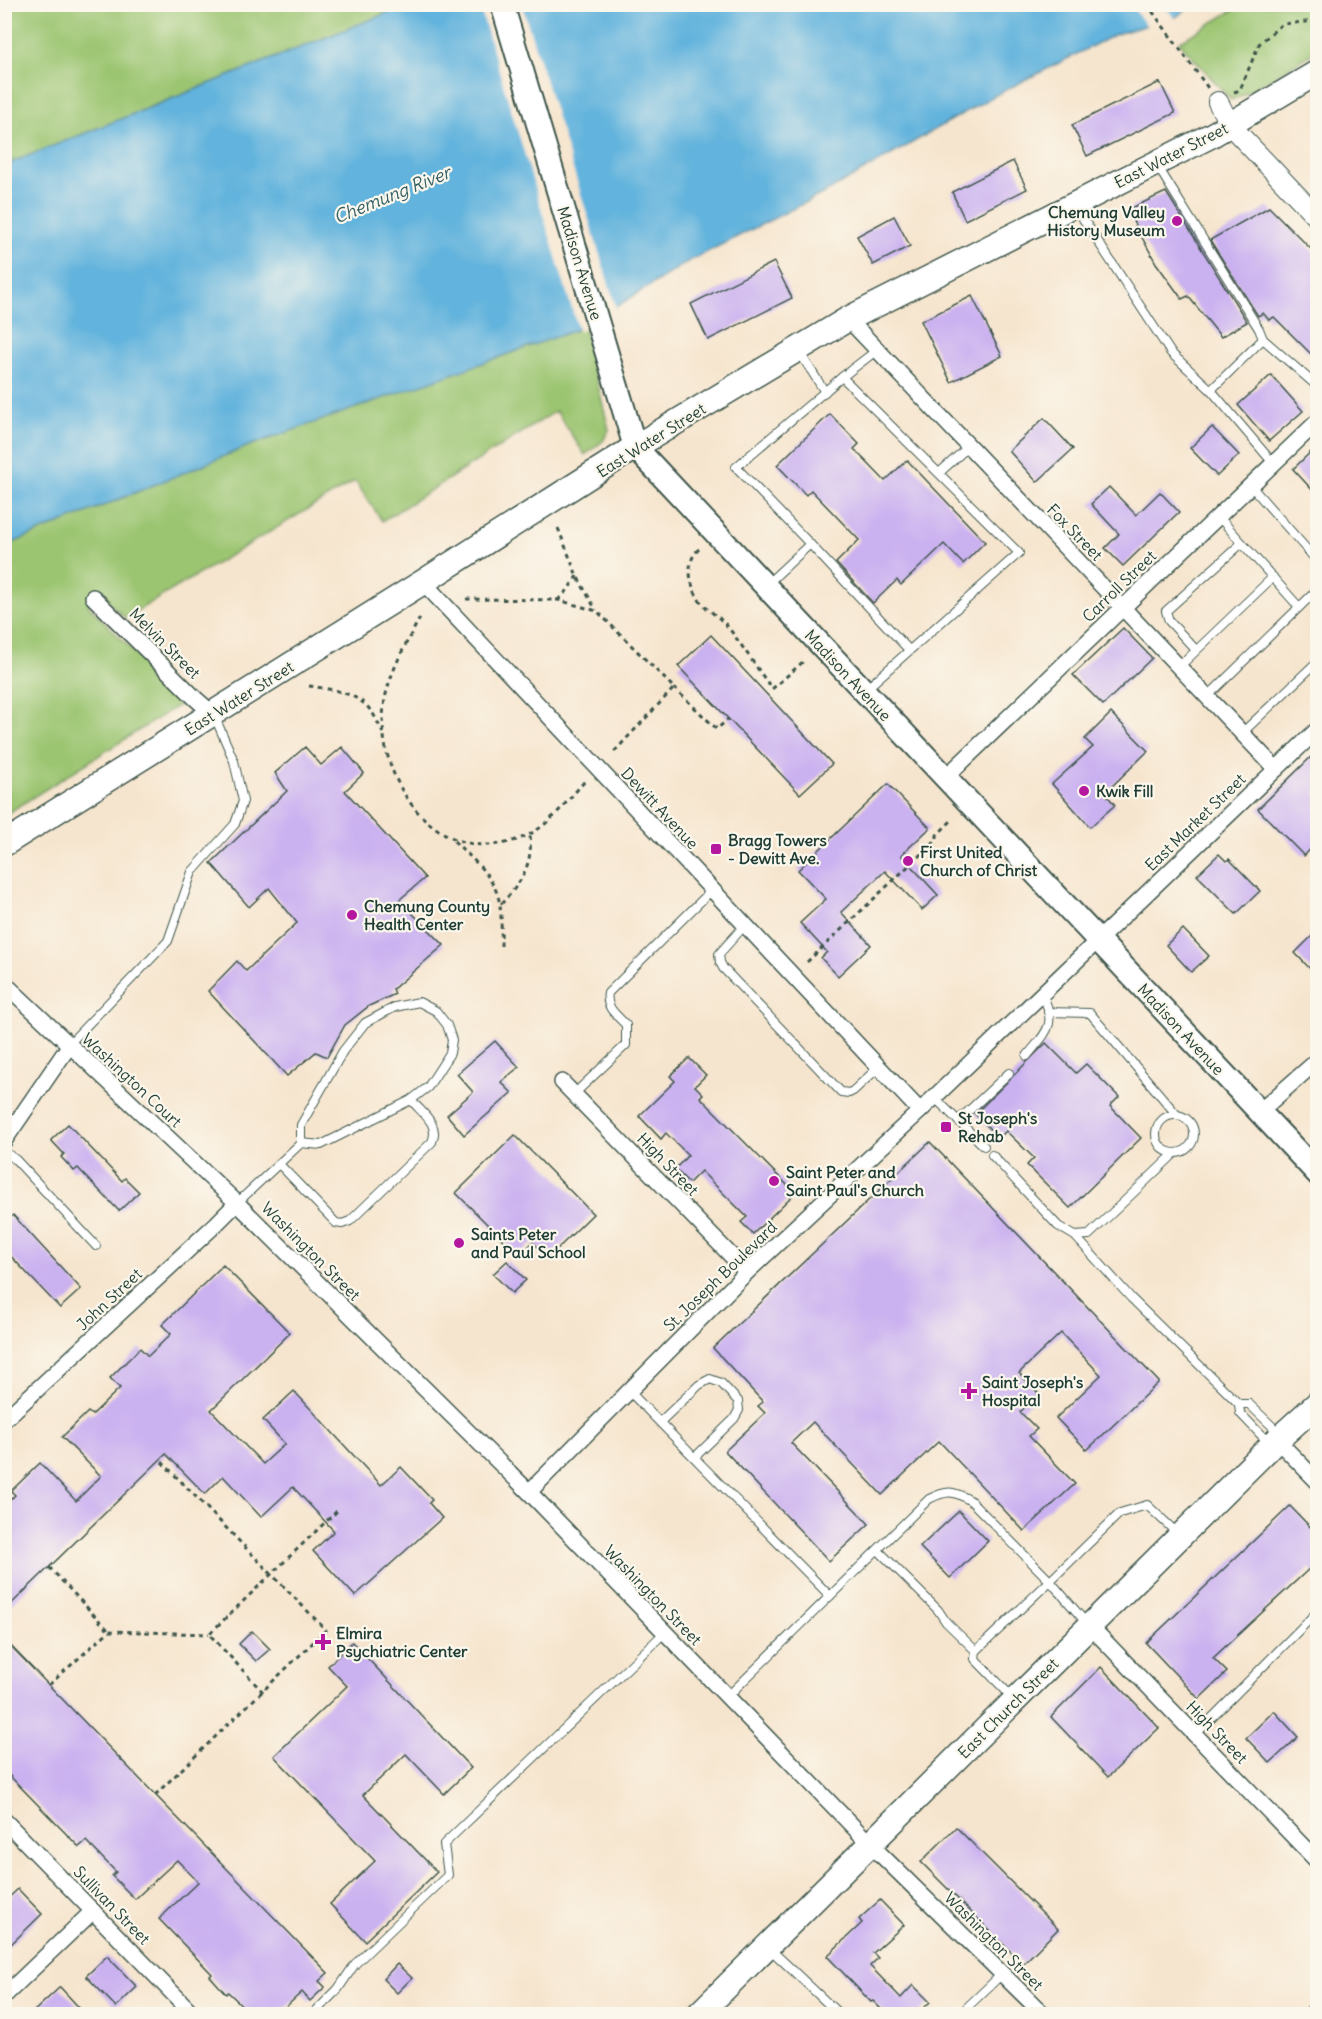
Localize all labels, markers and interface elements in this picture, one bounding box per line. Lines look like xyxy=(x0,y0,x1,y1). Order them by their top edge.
street label: East Water Street xyxy=(1111,117,1232,192)
water label: Chemung River xyxy=(330,160,456,228)
place label: Chemung Valley History Museum xyxy=(1047,202,1165,241)
street label: Madison Avenue xyxy=(553,204,607,322)
marker: Chemung Valley History Museum xyxy=(1170,214,1184,228)
street label: East Water Street xyxy=(593,398,710,482)
street label: Fox Street xyxy=(1043,499,1107,565)
street label: Carroll Street xyxy=(1078,545,1161,626)
street label: Melvin Street xyxy=(125,603,205,683)
street label: Madison Avenue xyxy=(800,625,896,725)
street label: East Water Street xyxy=(181,656,298,740)
street label: Dewitt Avenue xyxy=(617,763,703,853)
street label: East Market Street xyxy=(1141,769,1250,875)
place label: Kwik Fill xyxy=(1096,781,1153,801)
marker: Kwik Fill xyxy=(1077,784,1091,798)
place label: Bragg Towers - Dewitt Ave. xyxy=(728,830,827,868)
marker: Bragg Towers - Dewitt Ave. xyxy=(709,842,723,856)
place label: First United Church of Christ xyxy=(920,842,1038,880)
marker: First United Church of Christ xyxy=(901,854,915,868)
place label: Chemung County Health Center xyxy=(364,896,490,934)
marker: Chemung County Health Center xyxy=(345,908,359,922)
street label: Madison Avenue xyxy=(1133,979,1229,1079)
street label: Washington Court xyxy=(78,1029,187,1132)
place label: St Joseph's Rehab xyxy=(958,1108,1037,1146)
marker: St Joseph's Rehab xyxy=(939,1120,953,1134)
street label: High Street xyxy=(633,1128,703,1200)
place label: Saint Peter and Saint Paul's Church xyxy=(786,1162,924,1200)
marker: Saint Peter and Saint Paul's Church xyxy=(767,1174,781,1188)
street label: Washington Street xyxy=(257,1197,365,1305)
street label: St. Joseph Boulevard xyxy=(659,1217,781,1335)
place label: Saints Peter and Paul School xyxy=(471,1224,585,1262)
marker: Saints Peter and Paul School xyxy=(452,1236,466,1250)
street label: John Street xyxy=(72,1263,146,1334)
place label: Saint Joseph's Hospital xyxy=(982,1372,1083,1411)
marker: Saint Joseph's Hospital xyxy=(960,1382,978,1400)
street label: Washington Street xyxy=(600,1541,706,1650)
place label: Elmira Psychiatric Center xyxy=(336,1623,468,1662)
marker: Elmira Psychiatric Center xyxy=(314,1633,332,1651)
street label: East Church Street xyxy=(954,1653,1063,1762)
street label: High Street xyxy=(1182,1696,1252,1768)
street label: Sullivan Street xyxy=(70,1862,155,1949)
street label: Washington Street xyxy=(940,1887,1048,1995)

